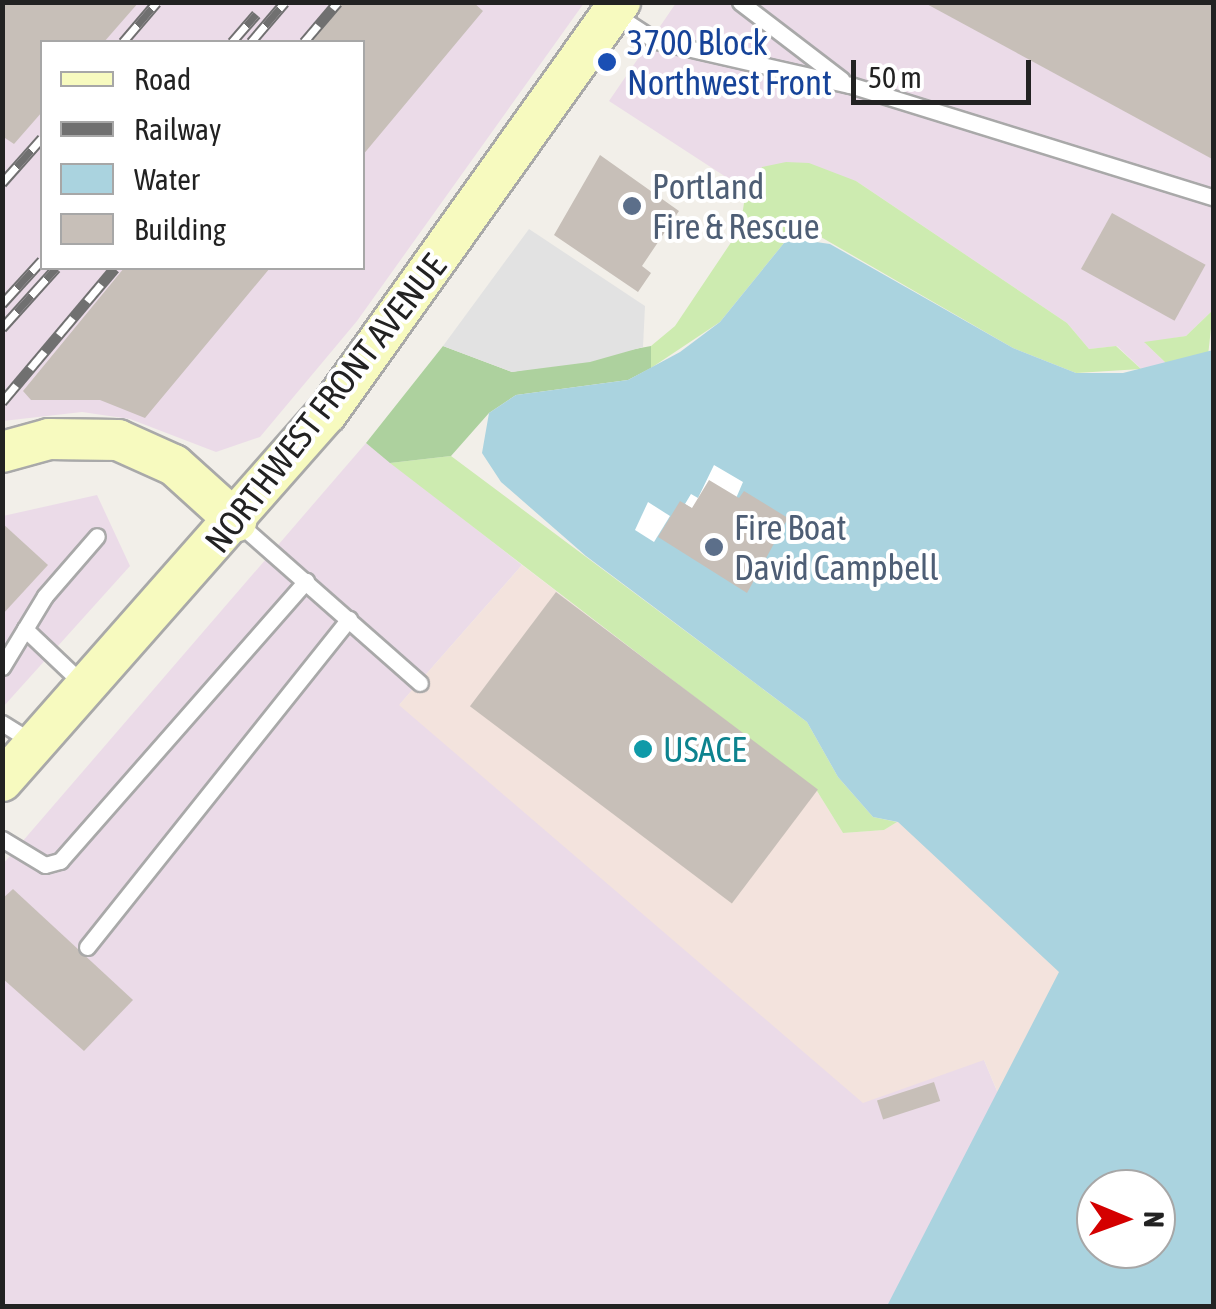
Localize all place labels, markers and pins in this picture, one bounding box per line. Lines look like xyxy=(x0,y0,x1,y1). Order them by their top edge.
place label: 3700 Block Northwest Front xyxy=(627,21,832,103)
marker: 3700 Block Northwest Front xyxy=(596,51,618,73)
place label: Portland Fire & Rescue xyxy=(652,165,820,247)
marker: Portland Fire & Rescue xyxy=(621,195,643,217)
place label: Fire Boat David Campbell xyxy=(734,506,939,588)
marker: Fire Boat David Campbell xyxy=(703,536,725,558)
place label: USACE xyxy=(663,728,746,770)
marker: USACE xyxy=(632,738,654,760)

